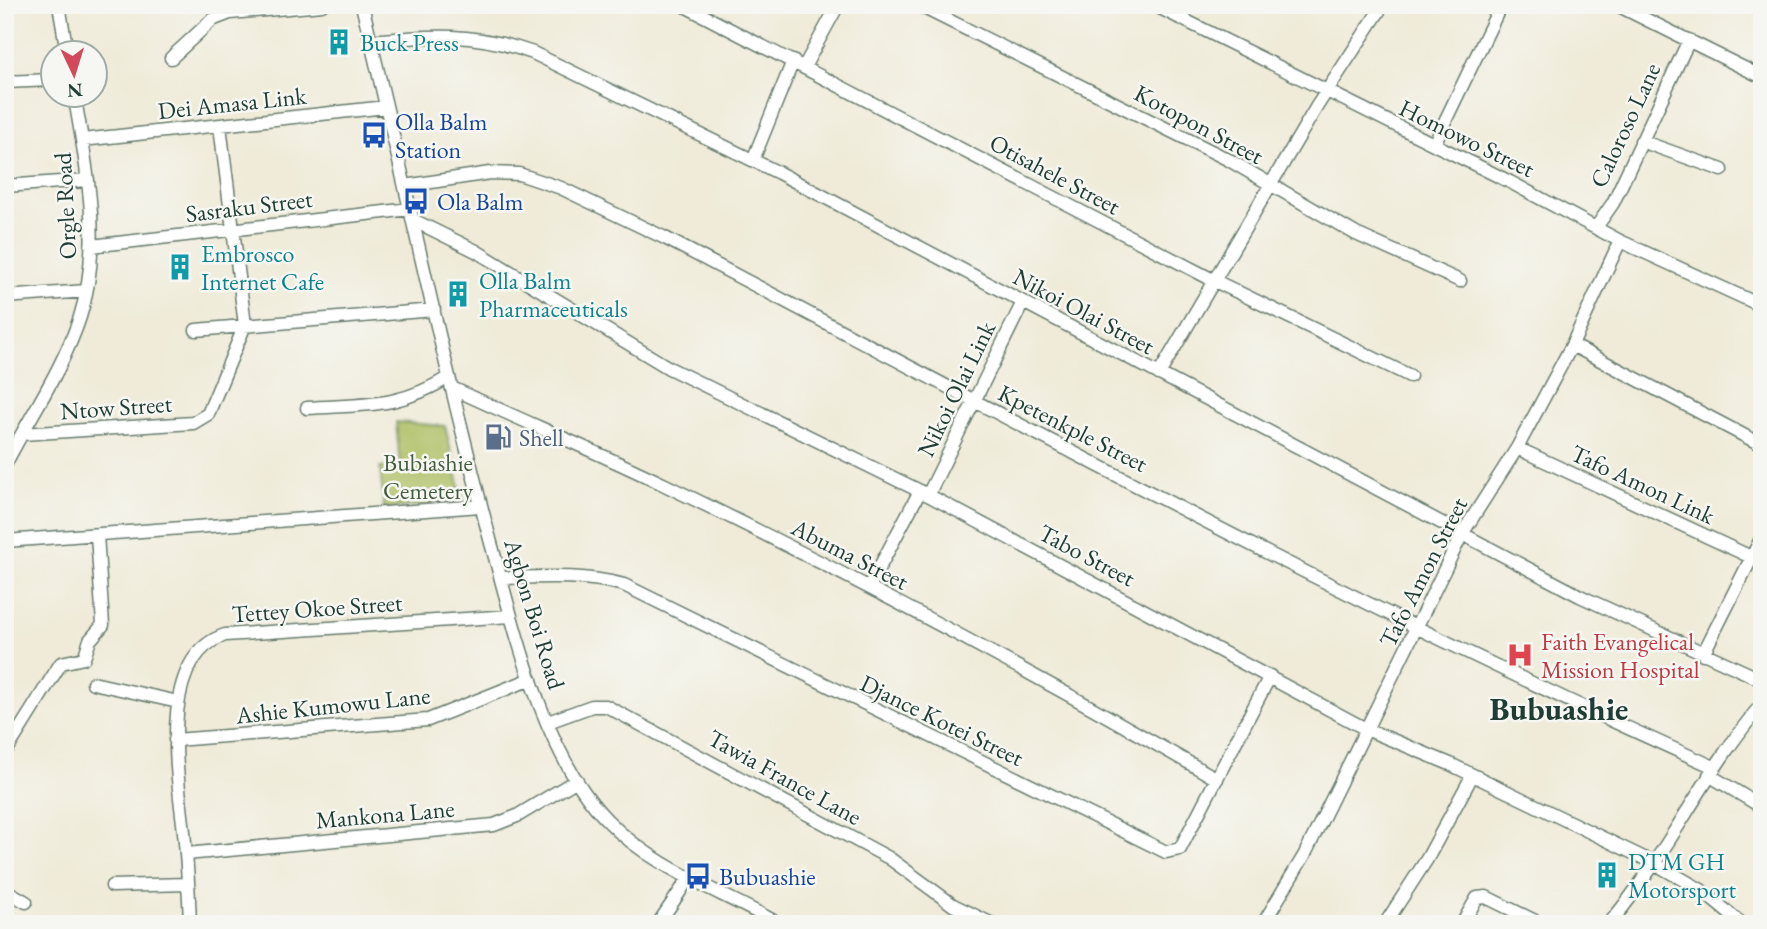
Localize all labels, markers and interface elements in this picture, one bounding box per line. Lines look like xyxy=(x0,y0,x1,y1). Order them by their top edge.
building icon: Buck Press xyxy=(324,27,354,57)
place label: Buck Press xyxy=(360,27,459,58)
north arrow xyxy=(38,38,108,108)
street label: Caloroso Lane xyxy=(1583,58,1667,192)
text: N xyxy=(66,77,84,104)
street label: Kotopon Street xyxy=(1129,77,1269,171)
street label: Dei Amasa Link xyxy=(156,80,308,126)
street label: Homowo Street xyxy=(1394,92,1540,184)
place label: Olla Balm Station xyxy=(395,106,488,165)
bus stop icon: Olla Balm Station xyxy=(359,120,389,150)
street label: Otisahele Street xyxy=(984,127,1126,222)
street label: Orgle Road xyxy=(47,151,83,260)
street label: Sasraku Street xyxy=(184,183,315,229)
bus stop icon: Ola Balm xyxy=(401,186,431,216)
place label: Ola Balm xyxy=(437,186,524,217)
place label: Embrosco Internet Cafe xyxy=(201,238,324,297)
building icon: Embrosco Internet Cafe xyxy=(165,252,195,282)
street label: Nikoi Olai Street xyxy=(1008,261,1160,361)
place label: Olla Balm Pharmaceuticals xyxy=(479,265,628,324)
building icon: Olla Balm Pharmaceuticals xyxy=(443,279,473,309)
street label: Nikoi Olai Link xyxy=(910,316,1002,462)
street label: Kpetenkple Street xyxy=(993,377,1153,479)
street label: Ntow Street xyxy=(59,388,173,426)
fuel station icon: Shell xyxy=(483,422,513,452)
place label: Shell xyxy=(519,422,564,453)
street label: Tafo Amon Link xyxy=(1566,437,1721,531)
park label: Bubiashie Cemetery xyxy=(383,447,473,506)
street label: Tafo Amon Street xyxy=(1372,491,1474,652)
street label: Abuma Street xyxy=(785,511,914,597)
street label: Tabo Street xyxy=(1033,517,1141,594)
street label: Agbon Boi Road xyxy=(497,534,573,694)
street label: Tettey Okoe Street xyxy=(231,587,404,629)
place label: Faith Evangelical Mission Hospital xyxy=(1541,626,1700,685)
hospital icon: Faith Evangelical Mission Hospital xyxy=(1505,640,1535,670)
street label: Djance Kotei Street xyxy=(855,667,1029,773)
street label: Ashie Kumowu Lane xyxy=(233,679,432,731)
district label: Bubuashie xyxy=(1490,688,1628,730)
street label: Tawia France Lane xyxy=(703,722,867,832)
street label: Mankona Lane xyxy=(314,792,456,836)
place label: DTM GH Motorsport xyxy=(1628,846,1737,905)
building icon: DTM GH Motorsport xyxy=(1592,860,1622,890)
bus stop icon: Bubuashie xyxy=(683,861,713,891)
place label: Bubuashie xyxy=(719,861,816,892)

